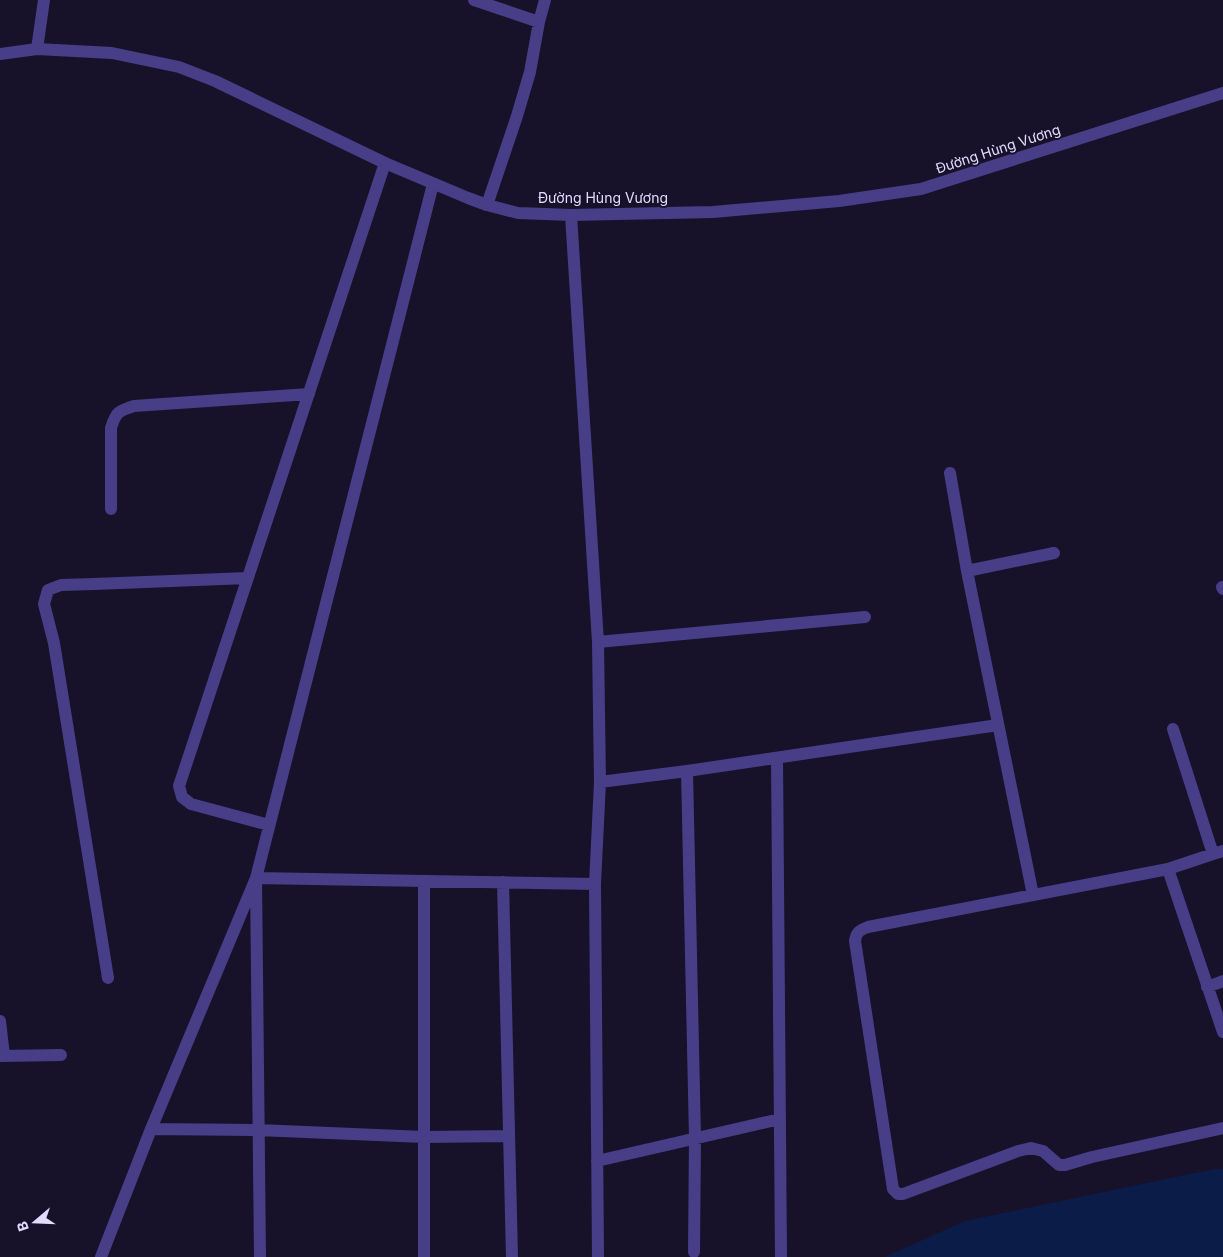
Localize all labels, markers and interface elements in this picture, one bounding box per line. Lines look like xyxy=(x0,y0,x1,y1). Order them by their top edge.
street label: Đường Hùng Vương xyxy=(933,120,1062,177)
street label: Đường Hùng Vương xyxy=(538,189,668,206)
north arrow xyxy=(10,1197,60,1247)
text: B xyxy=(13,1219,32,1234)

